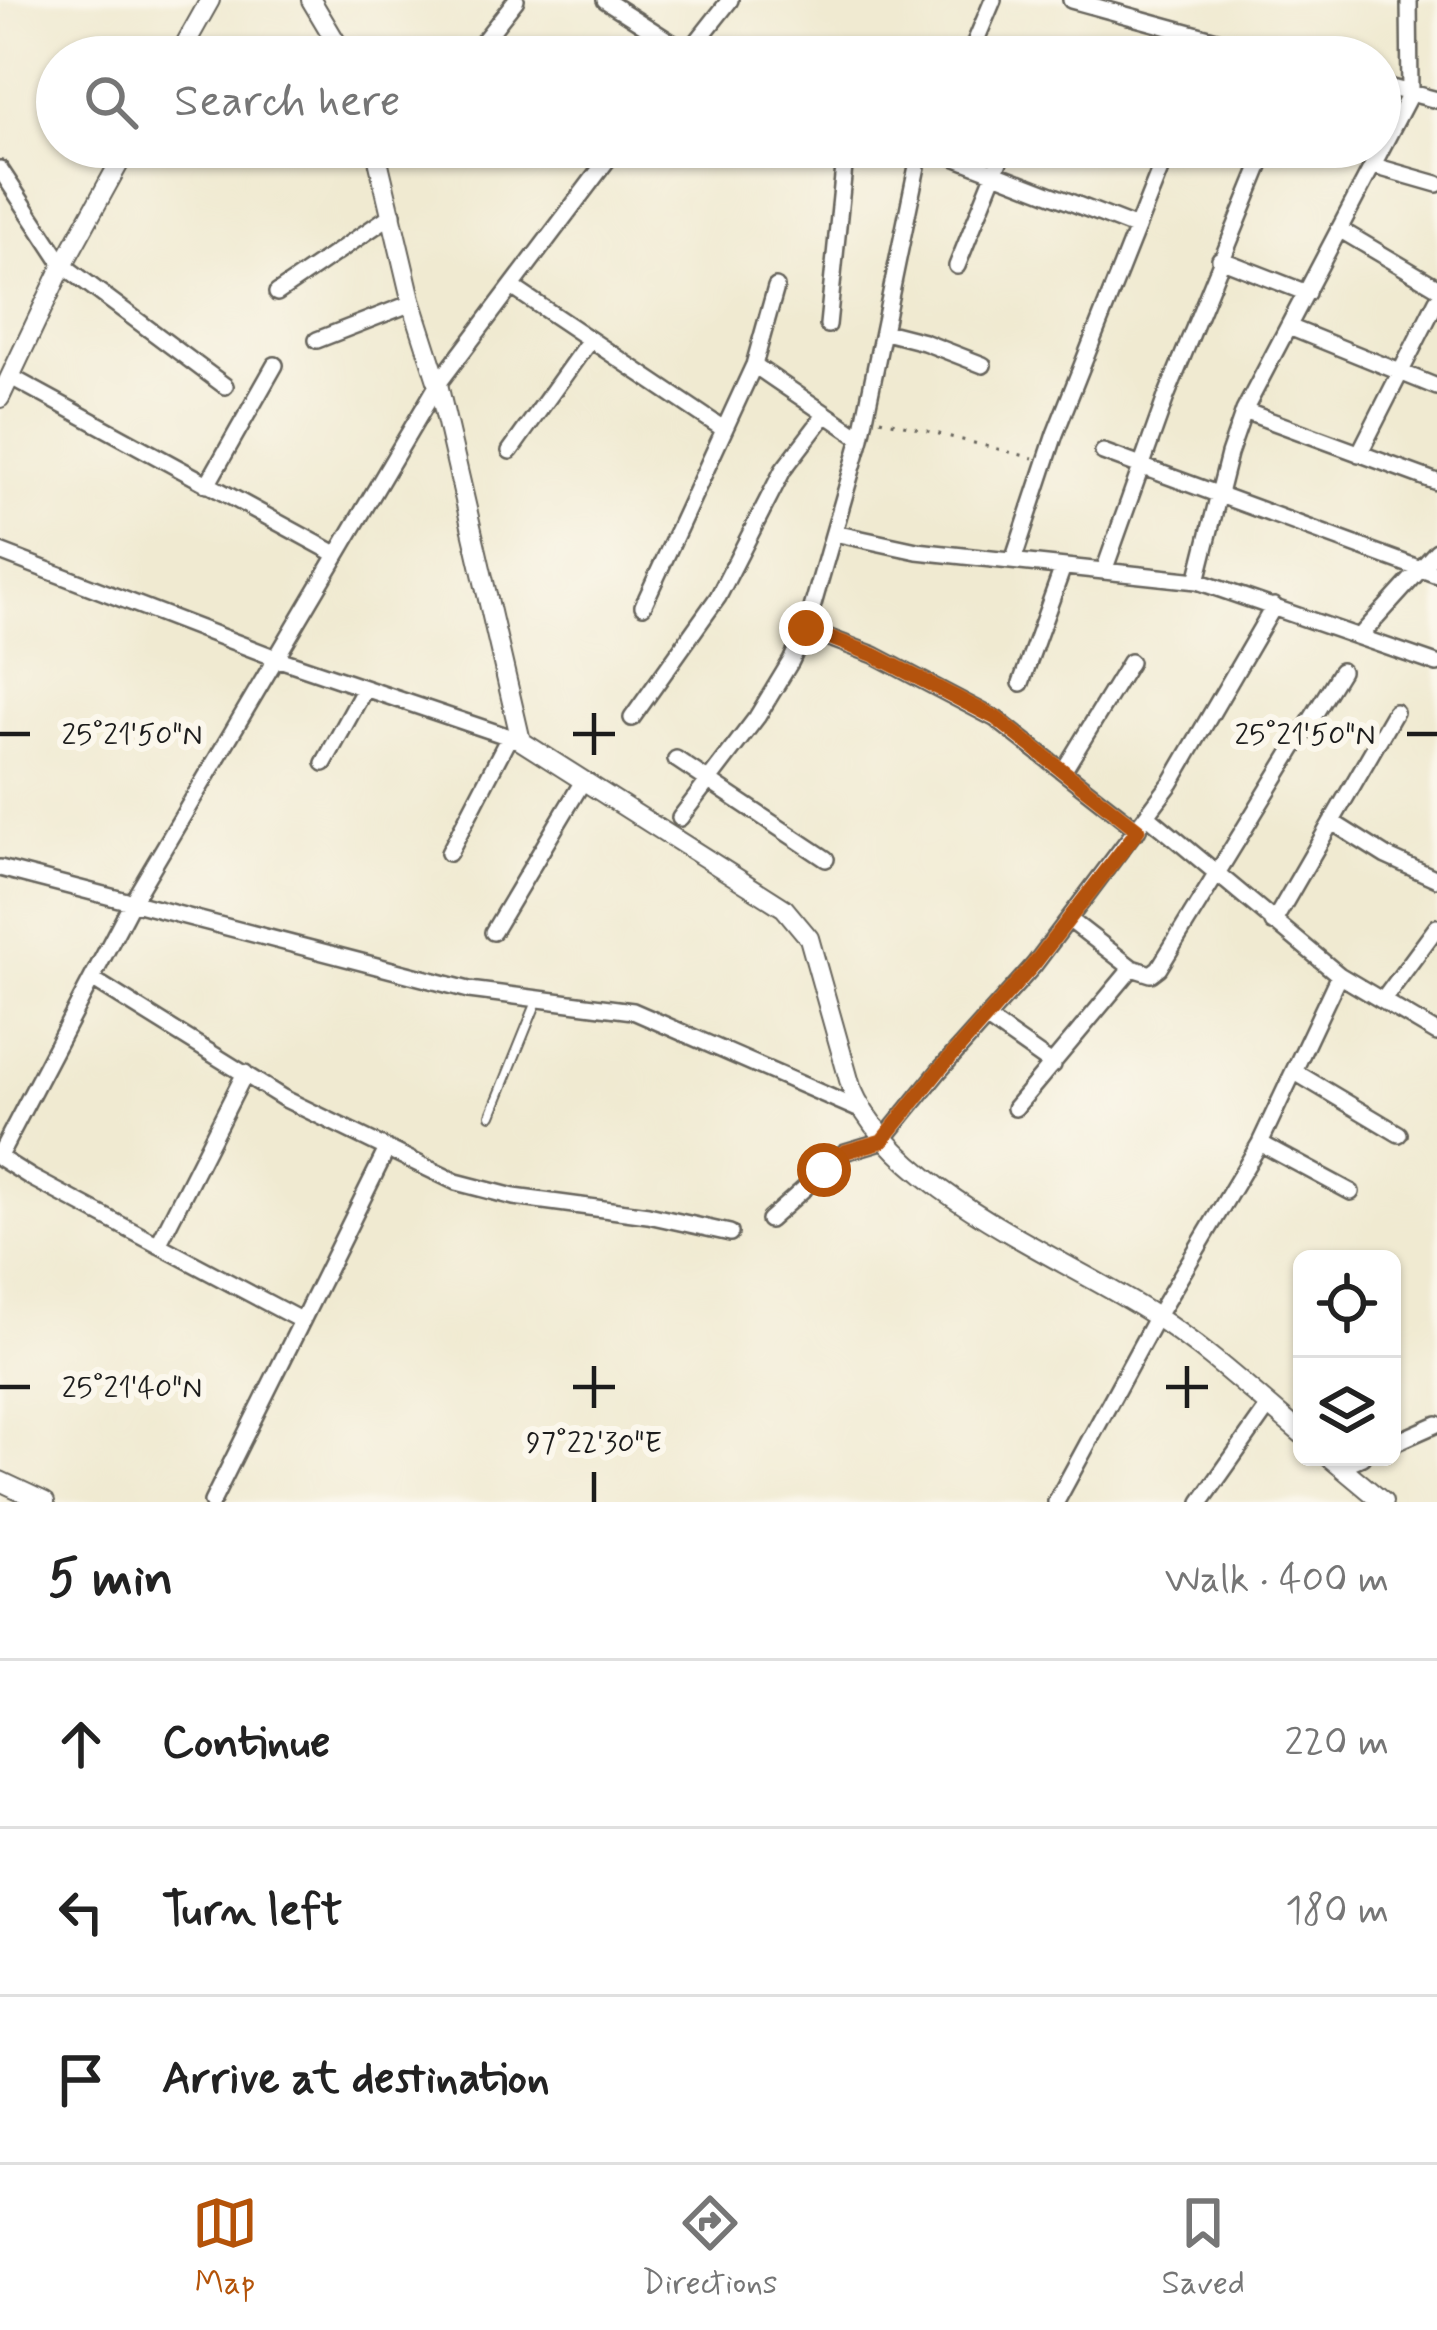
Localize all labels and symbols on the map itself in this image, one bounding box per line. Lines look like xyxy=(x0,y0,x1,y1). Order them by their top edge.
route end xyxy=(779,601,833,655)
text: 25°21'50"N xyxy=(62,716,202,755)
text: 25°21'50"N xyxy=(1235,716,1375,755)
route start xyxy=(797,1143,851,1197)
text: 25°21'40"N xyxy=(62,1369,202,1408)
text: 97°22'30"E xyxy=(526,1424,662,1463)

